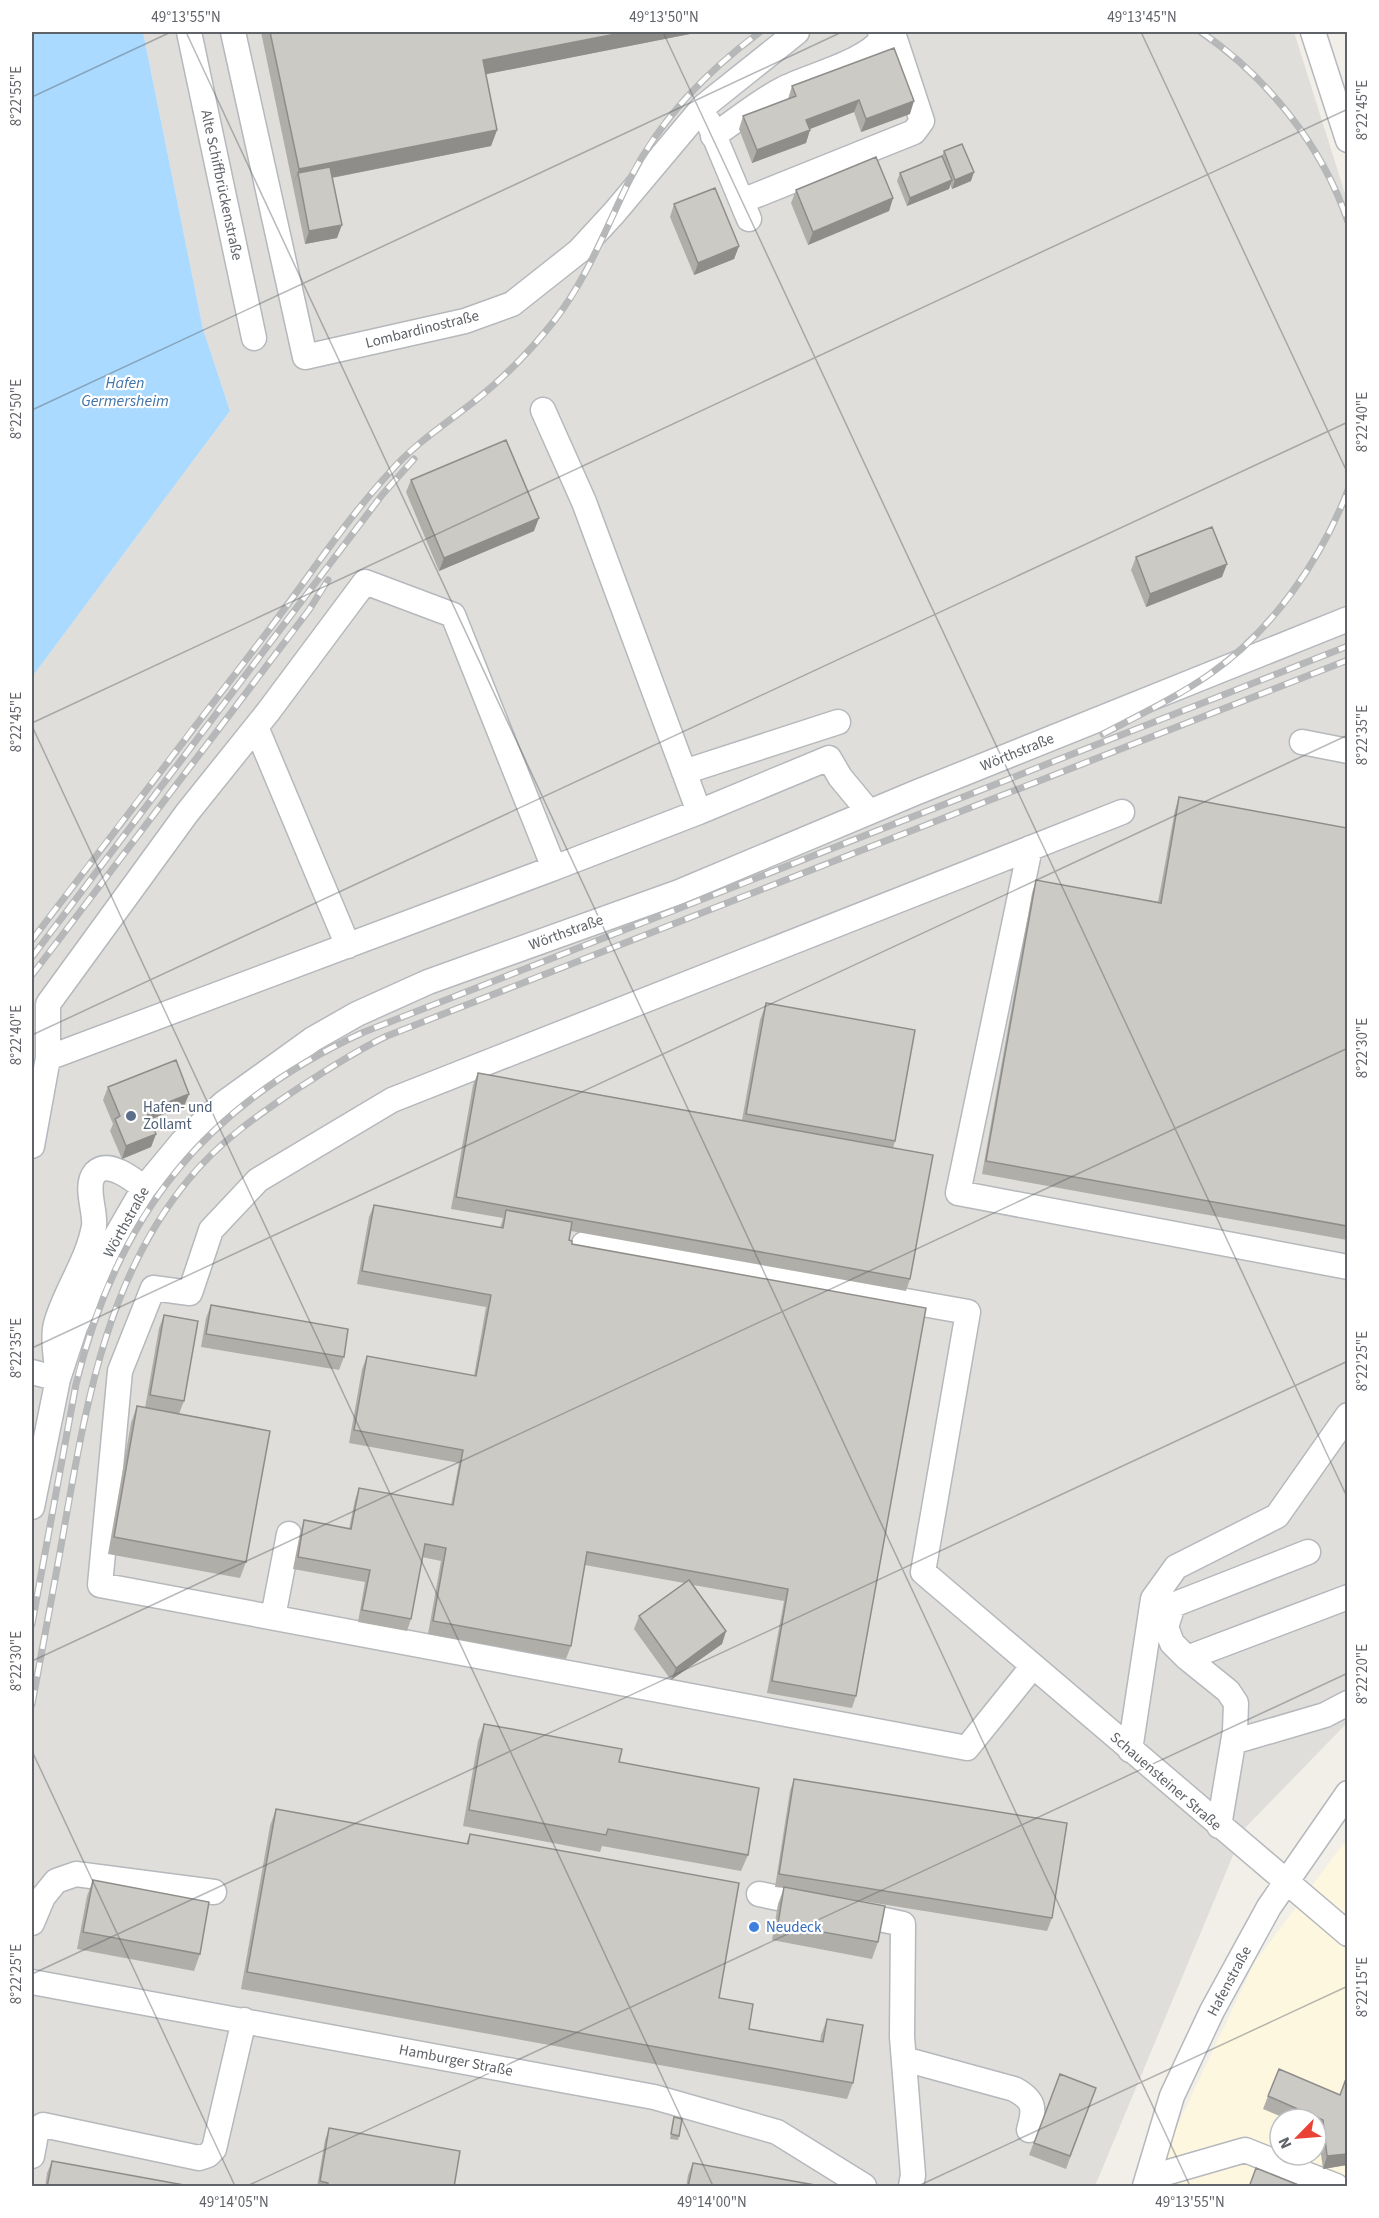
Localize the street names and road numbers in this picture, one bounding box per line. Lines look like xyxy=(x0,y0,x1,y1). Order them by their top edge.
street label: Alte Schiffbrückenstraße xyxy=(195,108,248,262)
street label: Lombardinostraße xyxy=(363,305,481,354)
street label: Wörthstraße xyxy=(977,728,1057,777)
street label: Wörthstraße xyxy=(526,909,606,956)
street label: Wörthstraße xyxy=(98,1183,155,1261)
street label: Schauensteiner Straße xyxy=(1105,1727,1226,1836)
street label: Hafenstraße xyxy=(1202,1942,1257,2020)
street label: Hamburger Straße xyxy=(397,2039,515,2082)

